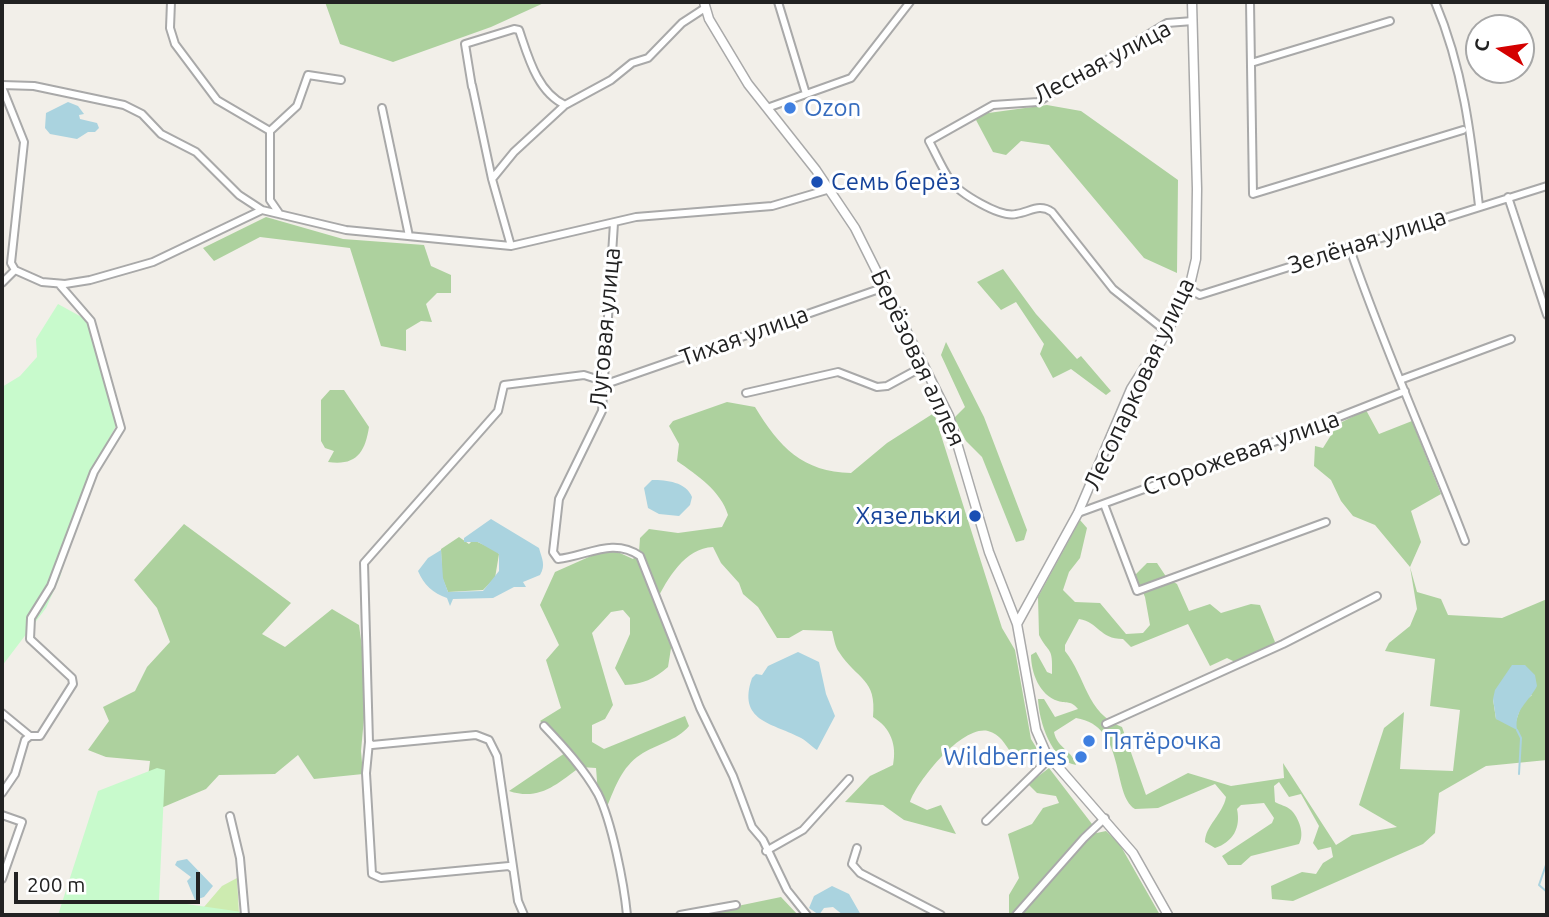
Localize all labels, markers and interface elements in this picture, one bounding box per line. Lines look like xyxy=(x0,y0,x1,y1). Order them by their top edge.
street label: Лесная улица xyxy=(1028,14,1176,110)
north arrow xyxy=(1465,14,1535,84)
text: С xyxy=(1469,37,1493,53)
place label: Ozon xyxy=(804,94,861,122)
marker: Ozon xyxy=(782,100,798,116)
place label: Семь берёз xyxy=(831,168,960,196)
marker: Семь берёз xyxy=(809,174,825,190)
street label: Зелёная улица xyxy=(1284,202,1450,280)
street label: Луговая улица xyxy=(584,246,626,410)
street label: Берёзовая аллея xyxy=(864,265,972,451)
street label: Лесопарковая улица xyxy=(1077,273,1201,495)
street label: Тихая улица xyxy=(676,299,812,373)
street label: Сторожевая улица xyxy=(1139,404,1343,502)
place label: Хязельки xyxy=(856,502,961,530)
marker: Хязельки xyxy=(967,508,983,524)
place label: Пятёрочка xyxy=(1103,727,1222,755)
marker: Пятёрочка xyxy=(1081,733,1097,749)
place label: Wildberries xyxy=(943,743,1067,771)
marker: Wildberries xyxy=(1073,749,1089,765)
scale bar xyxy=(18,858,203,902)
text: 200 m xyxy=(27,872,85,896)

